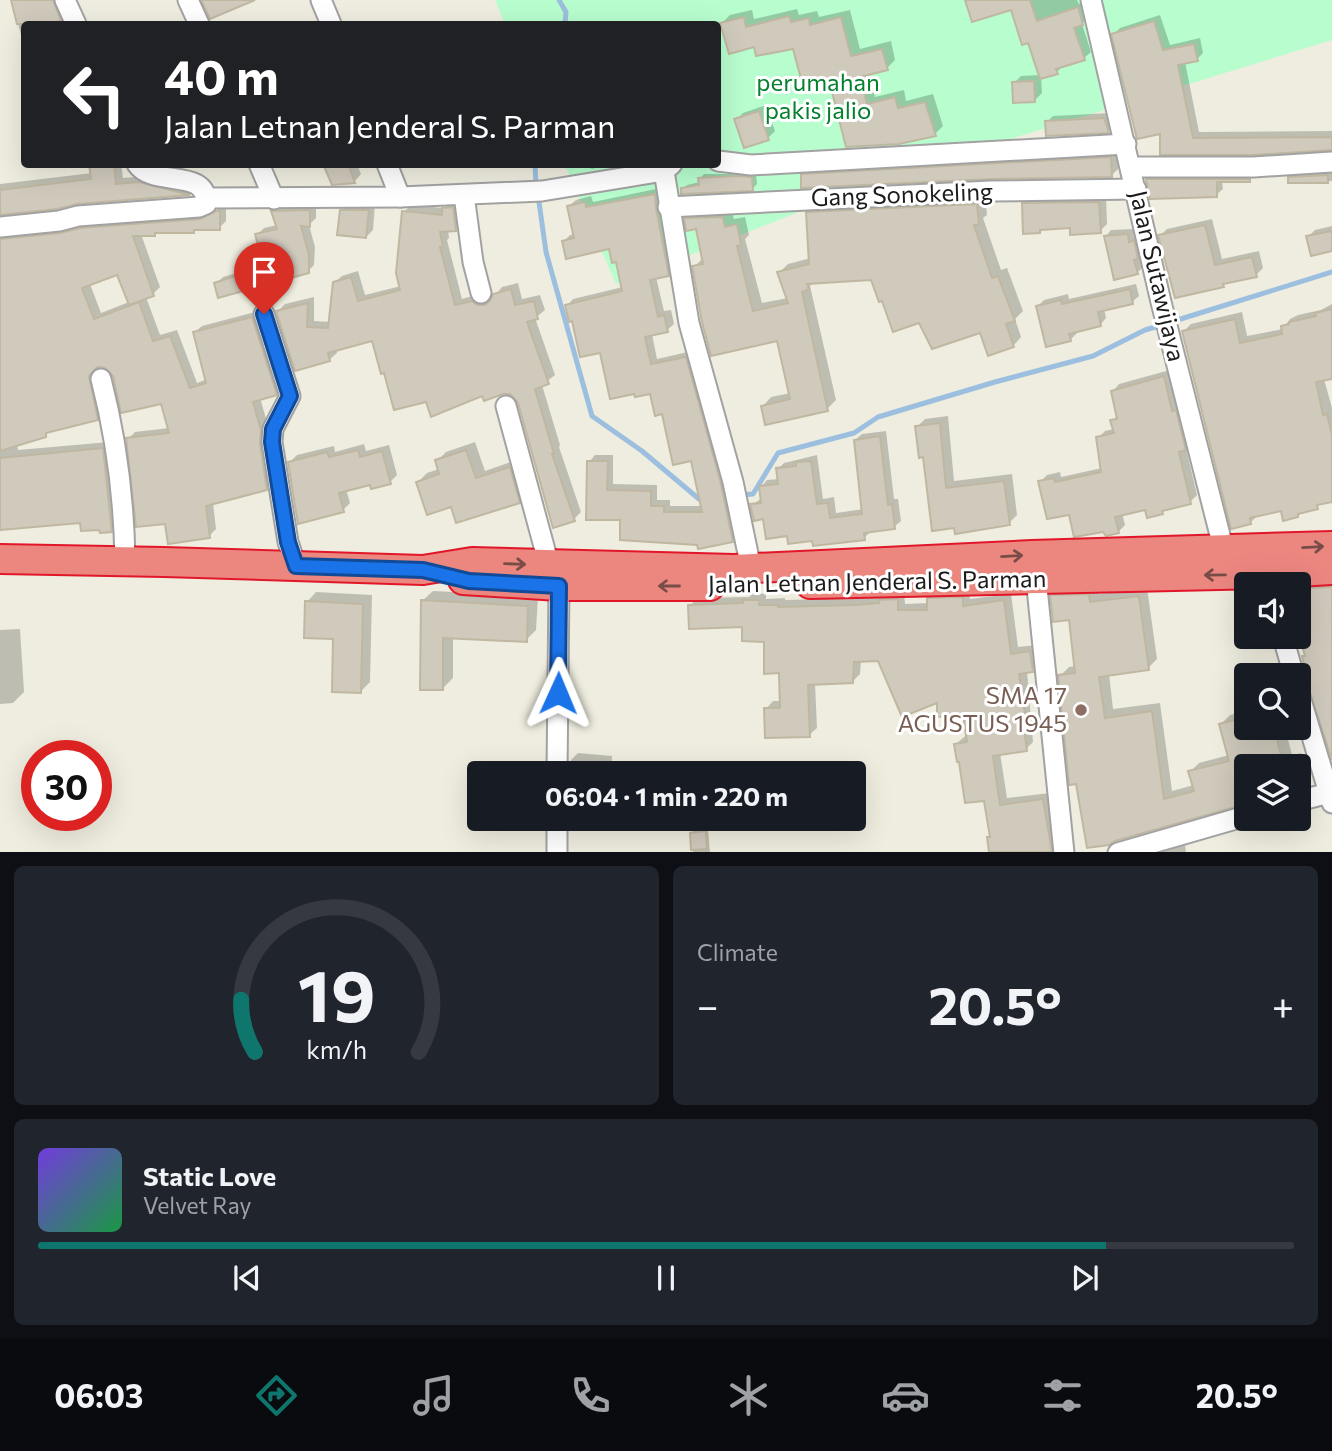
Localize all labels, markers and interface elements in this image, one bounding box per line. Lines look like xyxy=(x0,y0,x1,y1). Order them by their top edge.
text: 40 m xyxy=(164,45,279,105)
icon: left xyxy=(49,49,140,140)
park label: perumahan pakis jalio xyxy=(756,67,880,124)
text: Jalan Letnan Jenderal S. Parman xyxy=(164,105,615,145)
street label: Gang Sonokeling xyxy=(810,176,993,211)
street label: Jalan Sutawijaya xyxy=(1125,187,1192,364)
pin xyxy=(234,242,294,314)
icon: arrive xyxy=(245,253,283,291)
one-way arrow xyxy=(1301,541,1324,554)
one-way arrow xyxy=(1000,550,1023,563)
one-way arrow xyxy=(504,557,527,571)
street label: Jalan Letnan Jenderal S. Parman xyxy=(707,563,1046,598)
one-way arrow xyxy=(1204,568,1227,582)
map controls xyxy=(1234,572,1311,831)
button: sound xyxy=(1234,572,1311,649)
one-way arrow xyxy=(658,579,681,593)
position arrow xyxy=(521,656,595,730)
button: search xyxy=(1234,663,1311,740)
place label: SMA 17 AGUSTUS 1945 xyxy=(898,680,1067,737)
marker: SMA 17 AGUSTUS 1945 xyxy=(1073,702,1089,718)
speed limit sign: 30 xyxy=(21,740,112,831)
button: layers xyxy=(1234,754,1311,831)
text: 06:04 · 1 min · 220 m xyxy=(545,780,788,811)
text: Climate xyxy=(697,938,778,966)
text: 19 xyxy=(298,948,375,1037)
text: 20.5° xyxy=(928,972,1062,1036)
text: − xyxy=(697,981,719,1028)
text: + xyxy=(1272,981,1294,1028)
text: km/h xyxy=(306,1033,367,1063)
text: Static Love xyxy=(143,1160,276,1191)
text: Velvet Ray xyxy=(143,1191,251,1219)
icon: previous xyxy=(228,1259,266,1297)
icon: pause xyxy=(647,1259,685,1297)
icon: next xyxy=(1066,1259,1104,1297)
icon: directions xyxy=(252,1371,301,1420)
icon: music xyxy=(409,1371,458,1420)
icon: phone xyxy=(566,1371,615,1420)
icon: climate xyxy=(724,1371,773,1420)
icon: car xyxy=(881,1371,930,1420)
icon: filters xyxy=(1038,1371,1087,1420)
text: 06:03 xyxy=(54,1375,143,1415)
text: 20.5° xyxy=(1196,1375,1278,1415)

